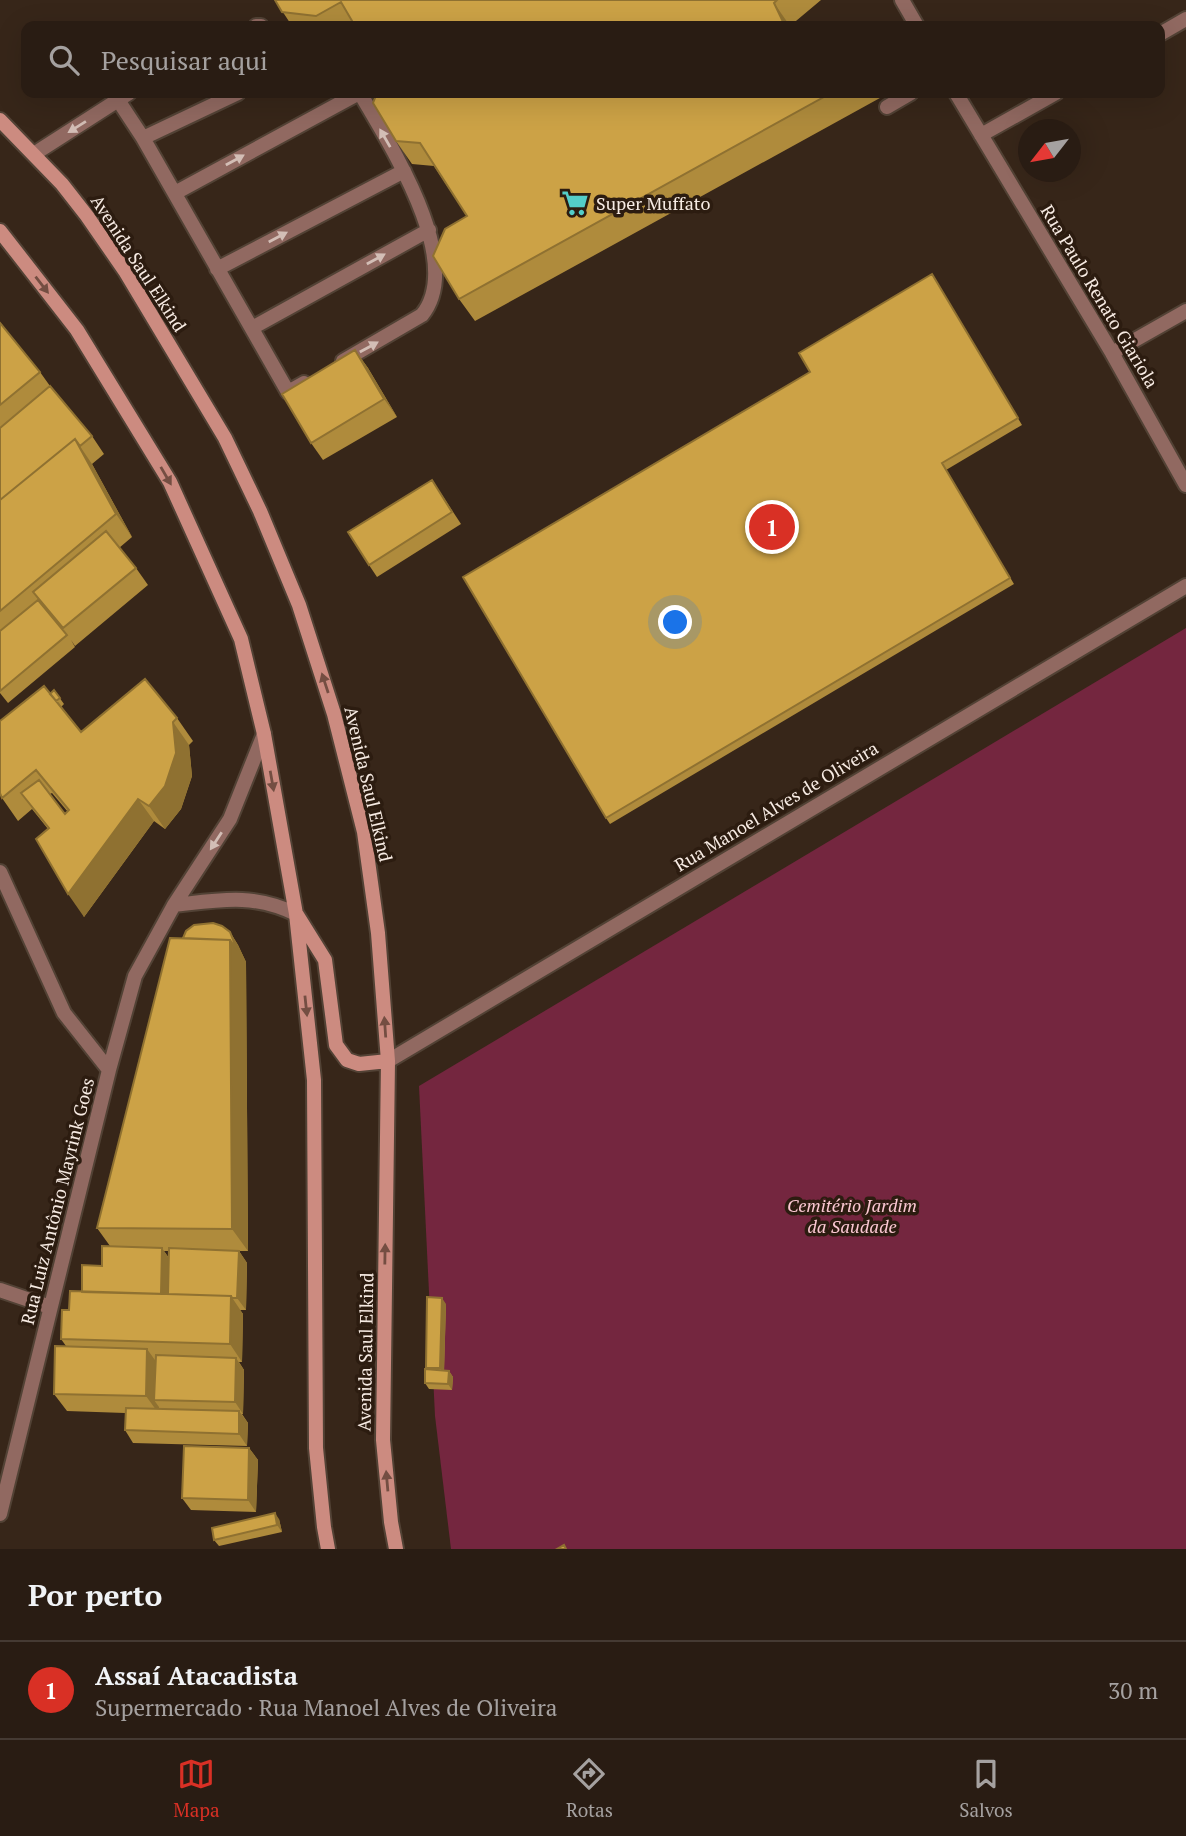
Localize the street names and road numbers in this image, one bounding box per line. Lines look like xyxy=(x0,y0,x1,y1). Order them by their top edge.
street label: Avenida Saul Elkind xyxy=(86,190,192,336)
street label: Rua Paulo Renato Giariola xyxy=(1036,200,1164,392)
street label: Avenida Saul Elkind xyxy=(339,704,399,864)
street label: Rua Manoel Alves de Oliveira xyxy=(670,736,882,876)
street label: Rua Luiz Antônio Mayrink Goes xyxy=(15,1075,99,1327)
street label: Avenida Saul Elkind xyxy=(352,1273,378,1431)

